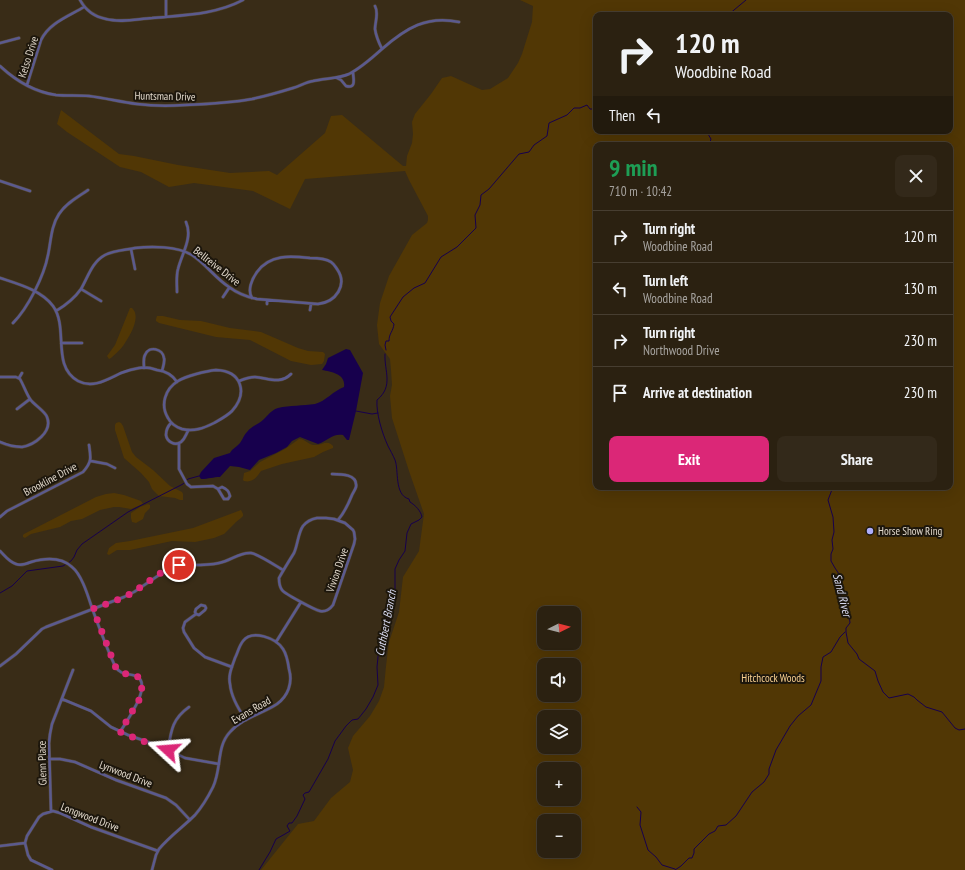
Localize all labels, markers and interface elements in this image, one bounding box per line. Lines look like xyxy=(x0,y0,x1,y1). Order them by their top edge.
text: 120 m xyxy=(675,24,739,61)
icon: right xyxy=(609,28,661,80)
street label: Kelso Drive xyxy=(15,34,41,80)
text: Woodbine Road xyxy=(675,60,771,83)
street label: Huntsman Drive xyxy=(134,88,196,104)
icon: left xyxy=(643,104,665,126)
text: Then xyxy=(609,106,635,125)
text: 9 min xyxy=(609,152,657,183)
button: close xyxy=(895,155,937,197)
text: 710 m · 10:42 xyxy=(609,183,672,200)
text: Turn right xyxy=(643,219,695,238)
icon: right xyxy=(609,226,631,248)
text: 120 m xyxy=(904,227,937,246)
text: Woodbine Road xyxy=(643,238,713,255)
street label: Bellreive Drive xyxy=(191,243,244,289)
text: Turn left xyxy=(643,271,688,290)
icon: left xyxy=(609,278,631,300)
text: 130 m xyxy=(904,279,937,298)
text: Woodbine Road xyxy=(643,290,713,307)
text: Turn right xyxy=(643,323,695,342)
icon: right xyxy=(609,330,631,352)
text: 230 m xyxy=(904,331,937,350)
text: Northwood Drive xyxy=(643,342,720,359)
icon: arrive xyxy=(609,382,631,404)
text: Arrive at destination xyxy=(643,383,752,402)
text: 230 m xyxy=(904,383,937,402)
button: Exit xyxy=(609,436,769,482)
button: Share xyxy=(777,436,937,482)
street label: Brookline Drive xyxy=(21,459,80,499)
place label: Horse Show Ring xyxy=(878,524,943,538)
marker: Horse Show Ring xyxy=(865,526,875,536)
street label: Vivion Drive xyxy=(323,546,351,595)
pin xyxy=(162,548,196,582)
icon: arrive xyxy=(168,554,190,576)
water label: Sand River xyxy=(830,572,856,620)
water label: Cuthbert Branch xyxy=(372,588,399,657)
north arrow xyxy=(537,606,581,650)
map controls xyxy=(537,606,581,858)
button: sound xyxy=(537,658,581,702)
park label: Hitchcock Woods xyxy=(741,671,805,685)
street label: Evans Road xyxy=(229,693,273,727)
button: layers xyxy=(537,710,581,754)
position arrow xyxy=(147,729,189,771)
street label: Glenn Place xyxy=(35,740,49,785)
street label: Lynwood Drive xyxy=(98,757,155,791)
button: + xyxy=(537,762,581,806)
street label: Longwood Drive xyxy=(59,799,122,835)
button: − xyxy=(537,814,581,858)

